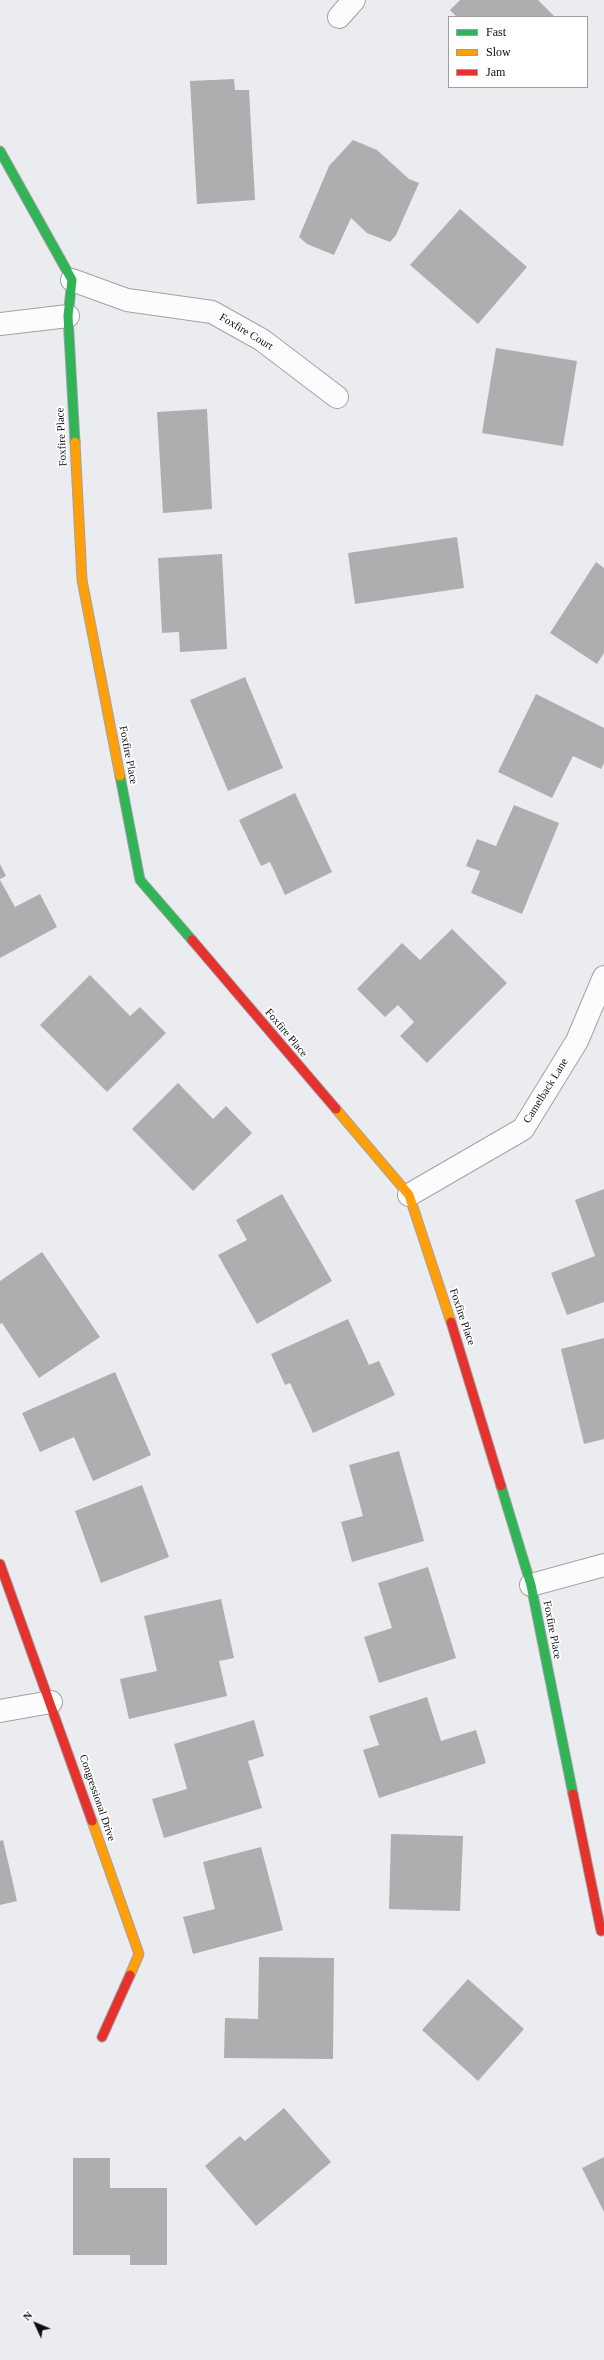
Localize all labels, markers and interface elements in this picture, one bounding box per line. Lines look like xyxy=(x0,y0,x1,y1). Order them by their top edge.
legend xyxy=(448,16,588,88)
text: Fast xyxy=(486,25,506,39)
text: Slow xyxy=(486,45,511,59)
text: Jam xyxy=(486,65,505,79)
street label: Foxfire Court xyxy=(217,311,275,353)
street label: Foxfire Place xyxy=(54,407,70,467)
street label: Foxfire Place xyxy=(116,725,140,785)
street label: Foxfire Place xyxy=(262,1006,310,1060)
street label: Camelback Lane xyxy=(521,1056,571,1126)
street label: Foxfire Place xyxy=(446,1287,478,1347)
street label: Foxfire Place xyxy=(540,1600,564,1660)
street label: Congressional Drive xyxy=(76,1753,118,1843)
north arrow xyxy=(16,2304,56,2344)
text: N xyxy=(20,2309,34,2323)

